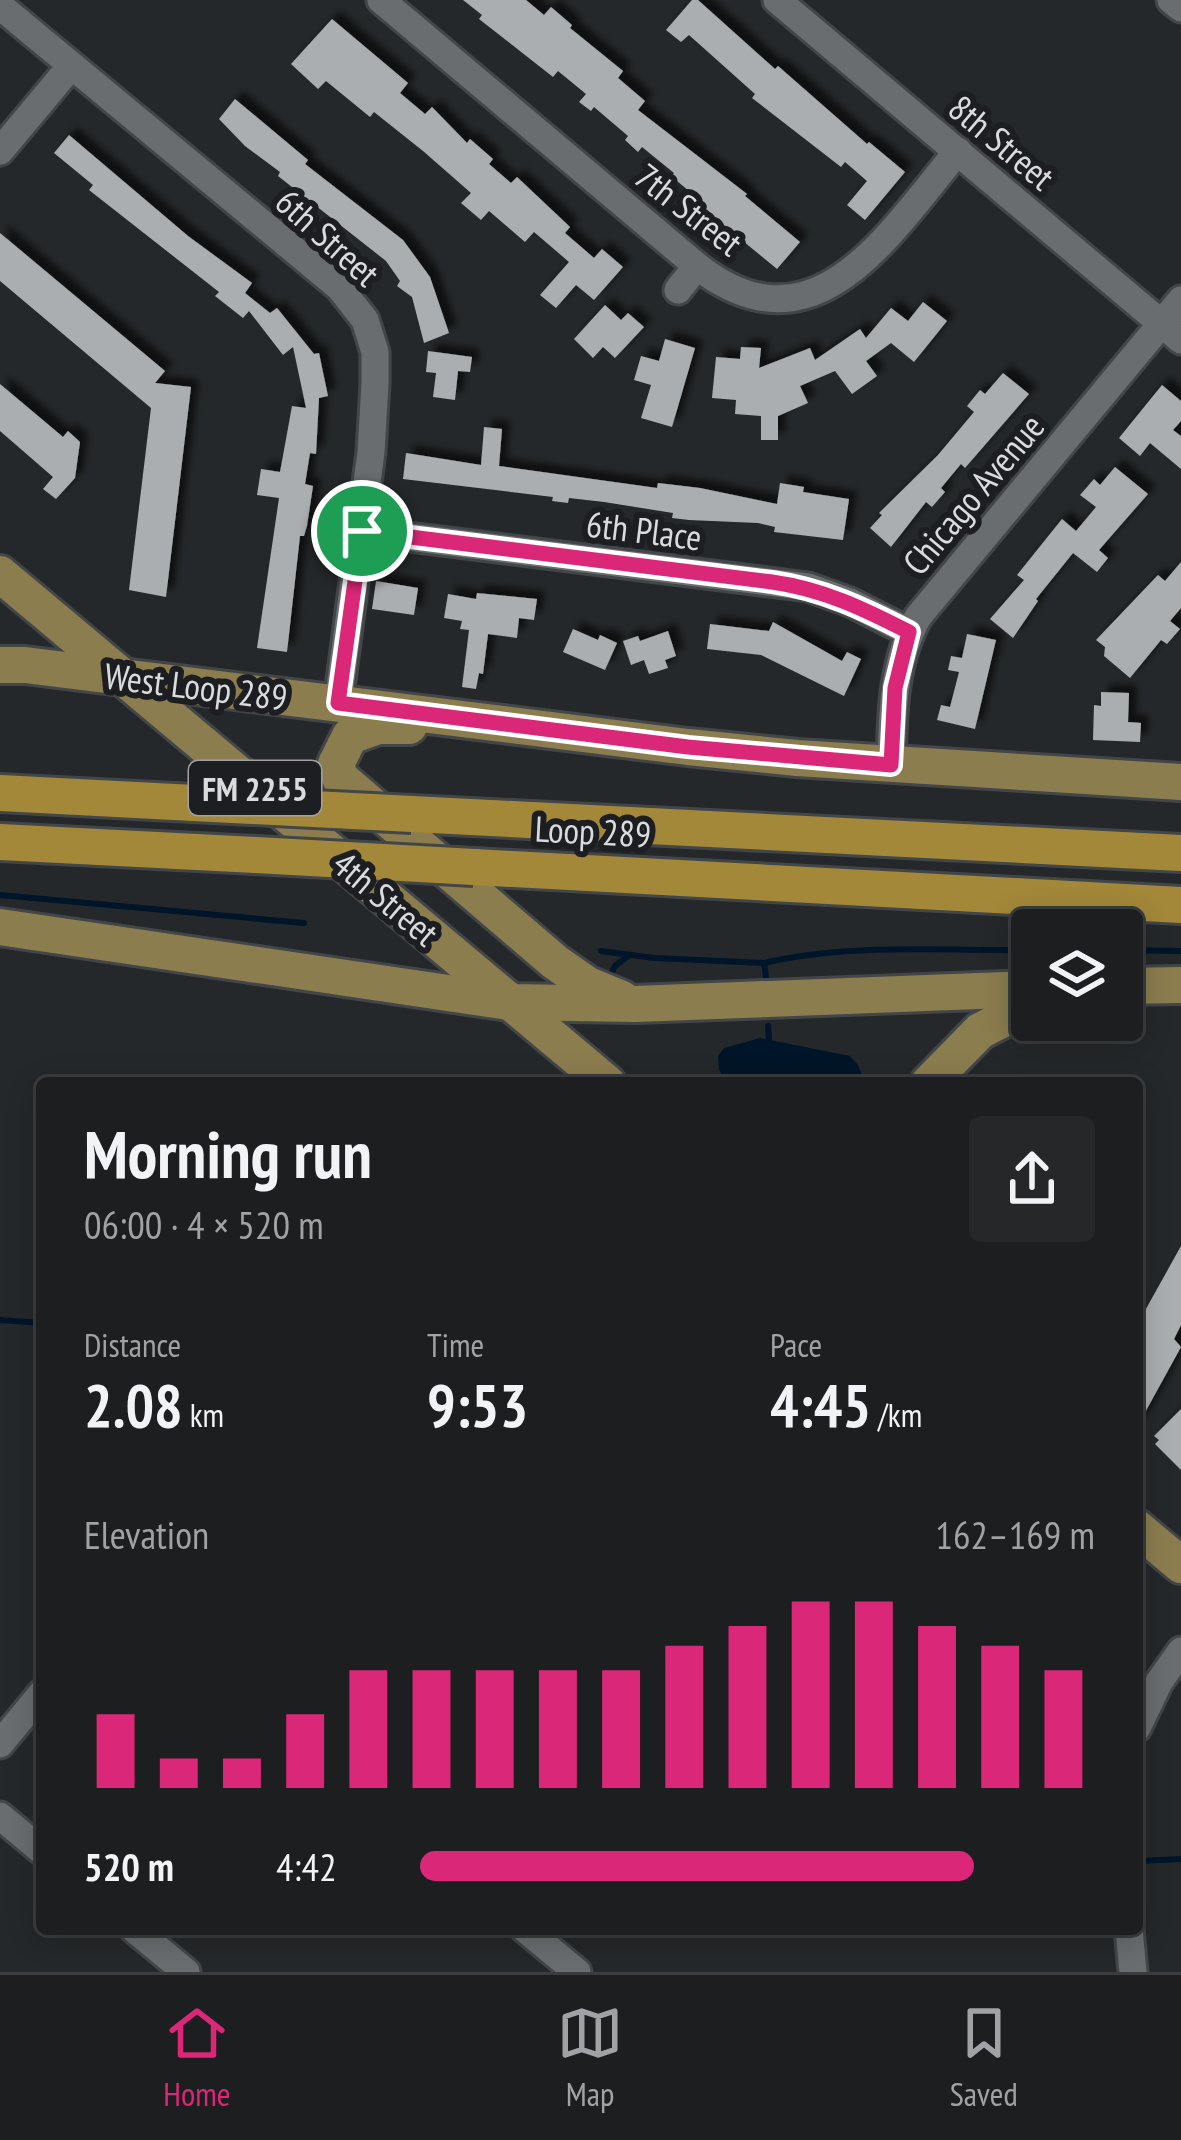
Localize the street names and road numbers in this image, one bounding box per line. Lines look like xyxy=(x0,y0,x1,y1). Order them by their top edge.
street label: 8th Street xyxy=(939,84,1065,200)
street label: 7th Street xyxy=(626,152,752,266)
street label: 6th Street xyxy=(266,178,390,296)
street label: Chicago Avenue xyxy=(892,404,1054,584)
street label: 6th Place xyxy=(584,500,704,560)
street label: West Loop 289 xyxy=(102,651,290,721)
road number: FM 2255 xyxy=(189,761,321,815)
street label: Loop 289 xyxy=(534,804,652,858)
street label: 4th Street xyxy=(323,840,449,956)

